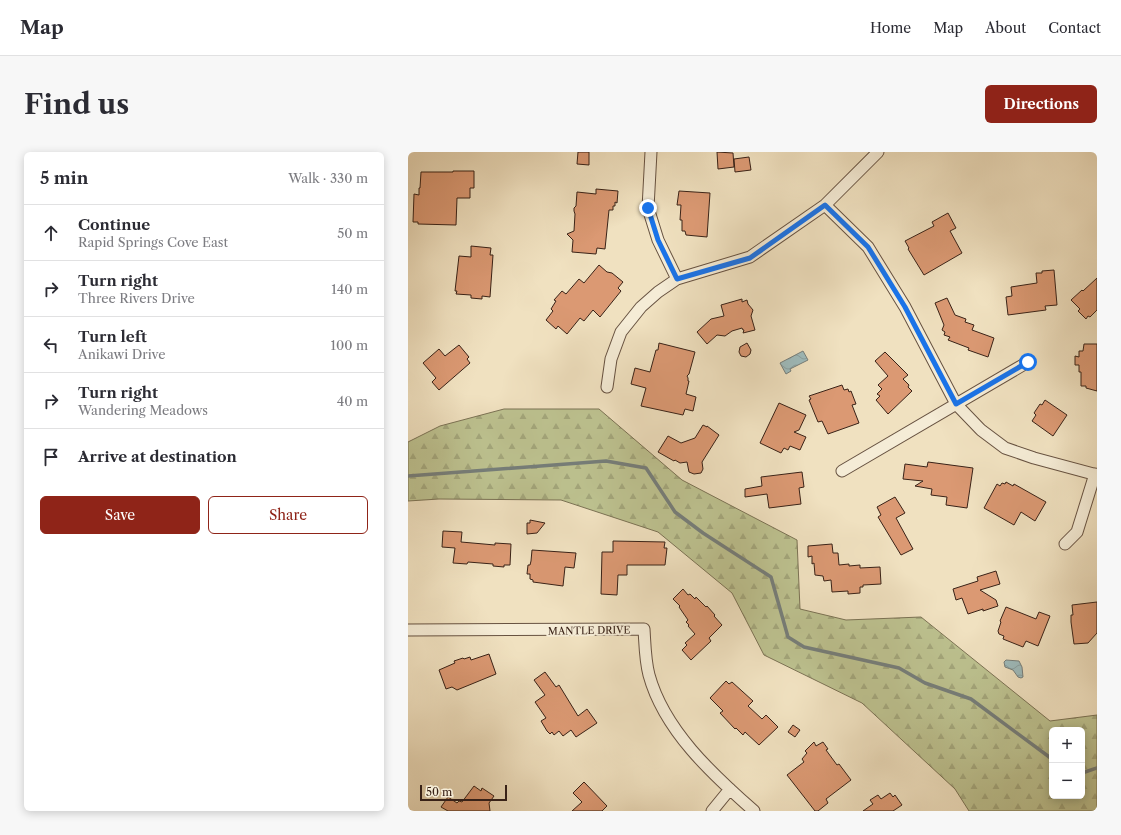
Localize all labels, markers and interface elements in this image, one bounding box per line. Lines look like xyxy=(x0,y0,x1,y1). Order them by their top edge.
text: Map xyxy=(20,16,64,39)
text: Home xyxy=(870,19,911,37)
text: Map xyxy=(933,19,963,37)
text: About xyxy=(985,19,1026,37)
text: Contact xyxy=(1048,19,1101,37)
button: Directions xyxy=(985,85,1097,123)
text: Find us xyxy=(24,87,129,121)
text: 5 min xyxy=(40,168,88,188)
text: Walk · 330 m xyxy=(288,170,368,186)
route end xyxy=(639,199,657,217)
text: Continue xyxy=(78,215,150,234)
icon: ahead xyxy=(40,222,62,244)
text: 50 m xyxy=(337,225,368,241)
text: Rapid Springs Cove East xyxy=(78,234,228,250)
text: Turn right xyxy=(78,271,158,290)
icon: right xyxy=(40,278,62,300)
text: 140 m xyxy=(331,281,368,297)
text: Three Rivers Drive xyxy=(78,290,195,306)
text: Turn left xyxy=(78,327,147,346)
icon: left xyxy=(40,334,62,356)
text: 100 m xyxy=(330,337,368,353)
text: Anikawi Drive xyxy=(78,346,165,362)
route start xyxy=(1019,353,1037,371)
text: Turn right xyxy=(78,383,158,402)
icon: right xyxy=(40,390,62,412)
text: 40 m xyxy=(337,393,368,409)
text: Wandering Meadows xyxy=(78,402,208,418)
icon: arrive xyxy=(40,446,62,468)
text: Arrive at destination xyxy=(78,447,237,466)
button: Save xyxy=(40,496,200,534)
button: Share xyxy=(208,496,368,534)
street label: MANTLE DRIVE xyxy=(548,623,630,638)
map controls xyxy=(1049,727,1085,799)
button: + xyxy=(1049,727,1085,763)
button: − xyxy=(1049,763,1085,799)
scale bar xyxy=(420,783,507,802)
text: 50 m xyxy=(426,785,452,799)

